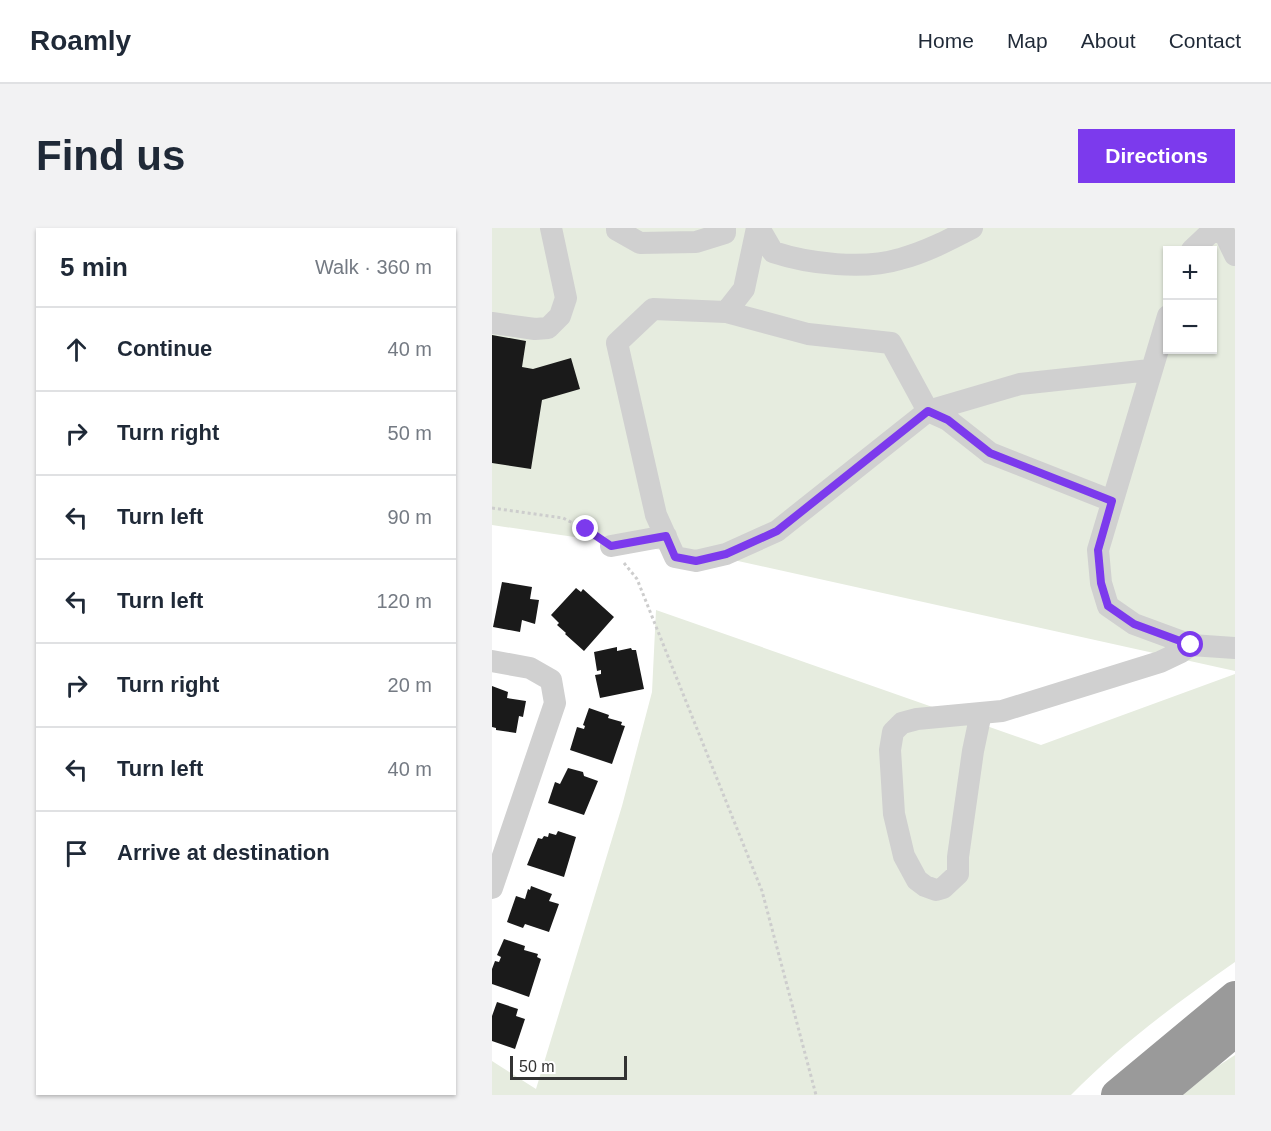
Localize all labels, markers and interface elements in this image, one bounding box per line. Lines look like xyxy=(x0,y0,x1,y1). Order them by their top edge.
text: Roamly xyxy=(30,25,131,56)
text: Home xyxy=(918,29,974,52)
text: Map xyxy=(1007,29,1048,52)
text: About xyxy=(1081,29,1136,52)
text: Contact xyxy=(1169,29,1241,52)
button: Directions xyxy=(1078,129,1235,183)
text: Find us xyxy=(36,132,185,179)
map controls xyxy=(1163,246,1217,354)
button: + xyxy=(1163,246,1217,300)
text: 5 min xyxy=(60,252,128,282)
text: Walk · 360 m xyxy=(315,256,432,278)
button: − xyxy=(1163,300,1217,354)
icon: ahead xyxy=(60,333,93,366)
text: Continue xyxy=(117,336,212,361)
text: 40 m xyxy=(388,338,432,360)
icon: right xyxy=(60,417,93,450)
text: Turn right xyxy=(117,420,219,445)
text: 50 m xyxy=(388,422,432,444)
icon: left xyxy=(60,501,93,534)
text: Turn left xyxy=(117,504,203,529)
text: 90 m xyxy=(388,506,432,528)
route end xyxy=(572,515,598,541)
icon: left xyxy=(60,585,93,618)
text: Turn left xyxy=(117,588,203,613)
text: 120 m xyxy=(376,590,432,612)
route start xyxy=(1177,631,1203,657)
icon: right xyxy=(60,669,93,702)
text: Turn right xyxy=(117,672,219,697)
text: 20 m xyxy=(388,674,432,696)
icon: left xyxy=(60,753,93,786)
text: Turn left xyxy=(117,756,203,781)
text: 40 m xyxy=(388,758,432,780)
icon: arrive xyxy=(60,837,93,870)
text: Arrive at destination xyxy=(117,840,330,865)
scale bar xyxy=(510,1053,627,1080)
text: 50 m xyxy=(519,1058,555,1075)

